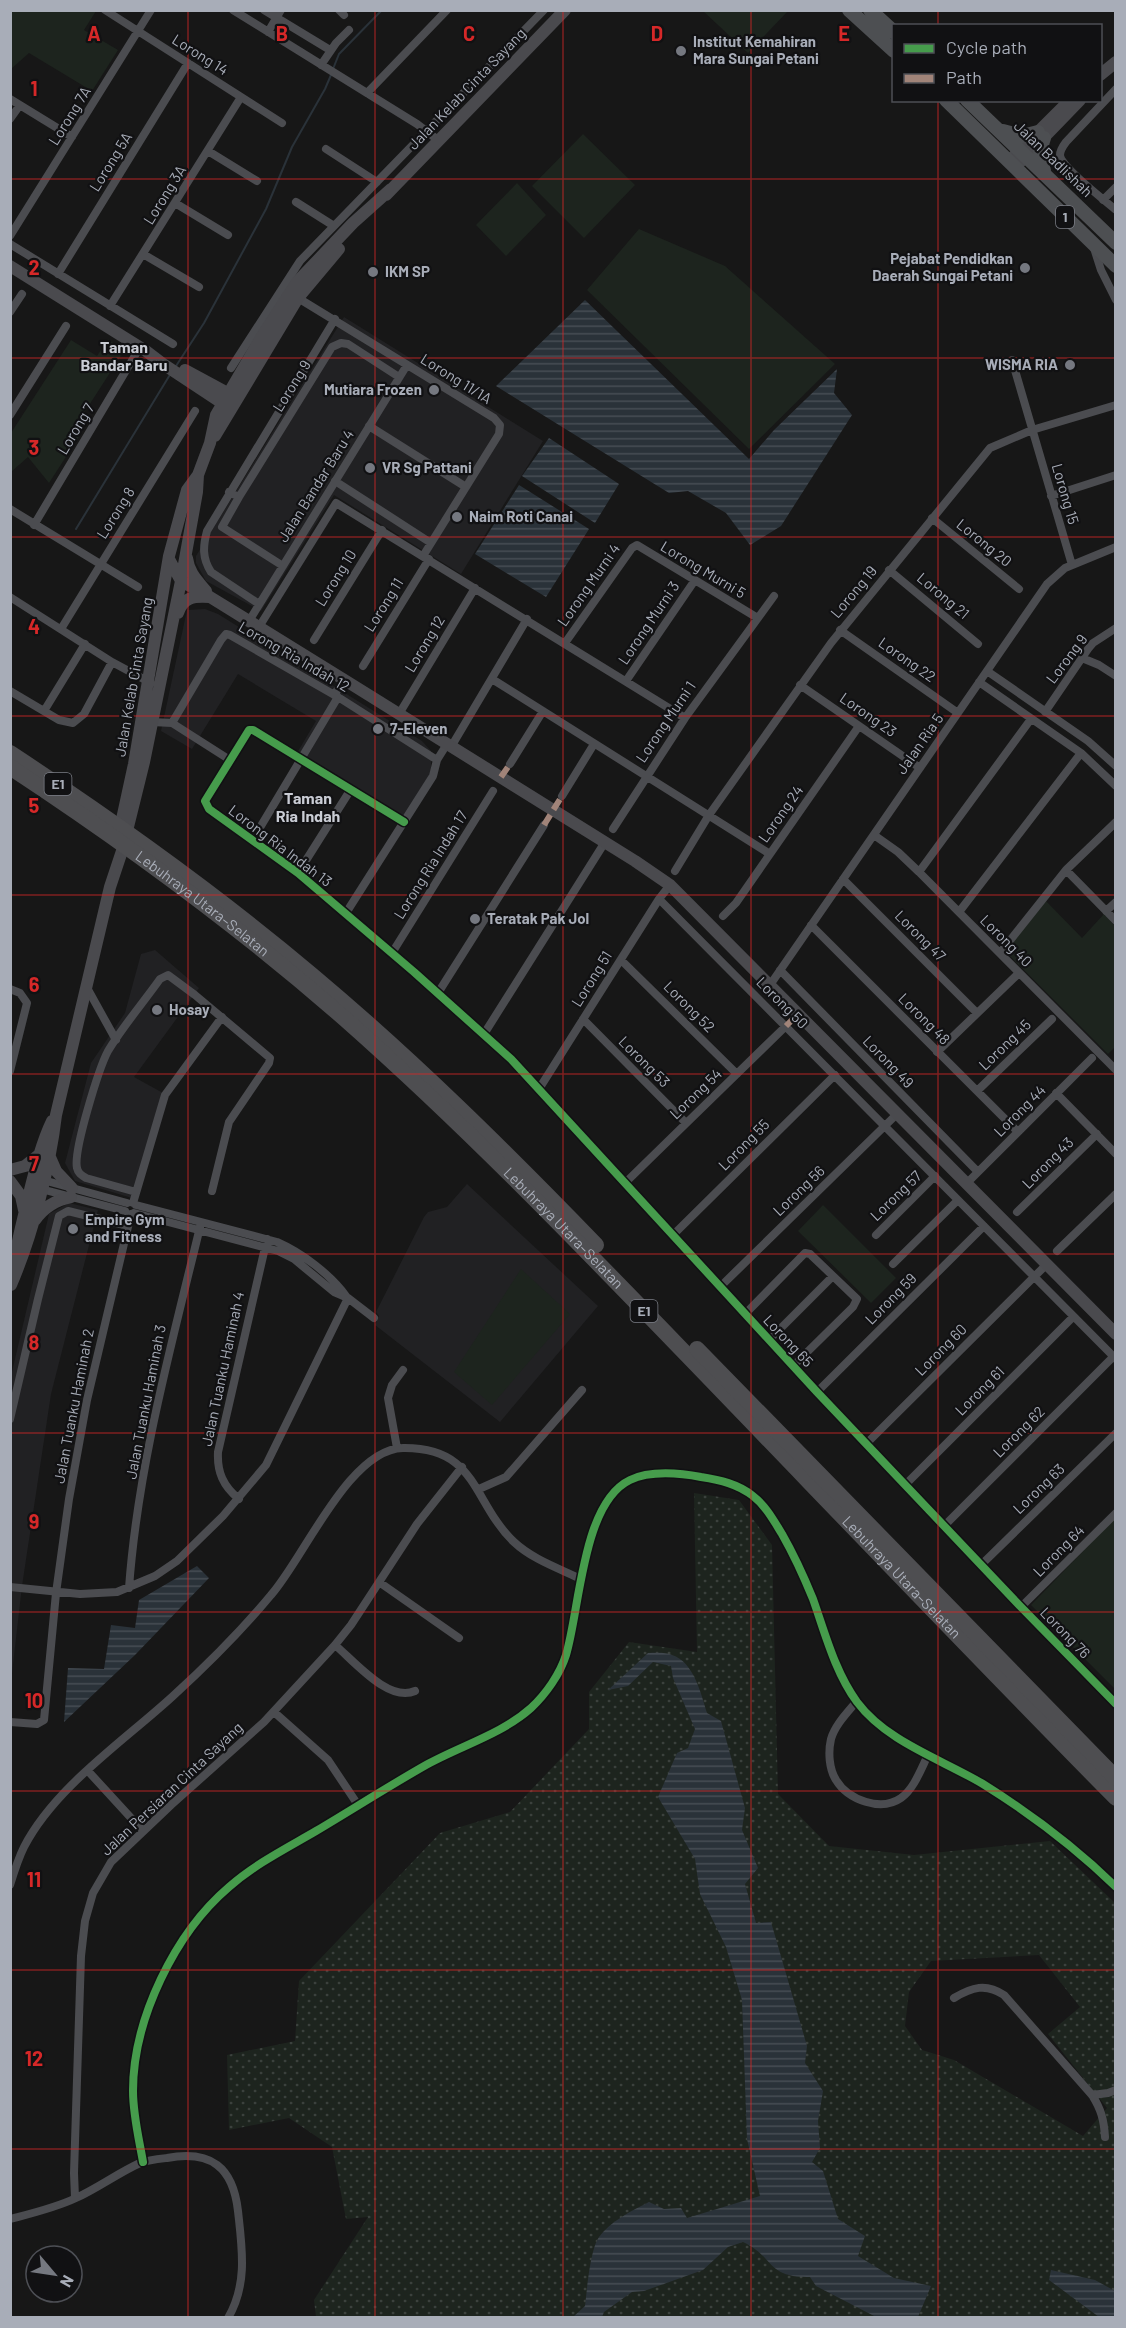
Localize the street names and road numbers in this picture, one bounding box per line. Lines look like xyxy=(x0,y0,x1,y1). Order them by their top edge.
street label: Jalan Kelab Cinta Sayang xyxy=(404,25,530,153)
street label: Lorong 14 xyxy=(169,30,232,78)
street label: Lorong 7A xyxy=(44,83,94,148)
street label: Jalan Badlishah xyxy=(1011,116,1097,200)
street label: Lorong 5A xyxy=(85,129,135,194)
street label: Lorong 3A xyxy=(139,162,189,227)
road number: 1 xyxy=(1056,206,1074,228)
street label: Lorong 11/1A xyxy=(418,349,495,407)
street label: Lorong 9 xyxy=(268,356,314,414)
street label: Lorong 7 xyxy=(53,400,97,457)
street label: Jalan Bandar Baru 4 xyxy=(273,426,357,545)
street label: Lorong 15 xyxy=(1049,461,1083,526)
street label: Lorong 8 xyxy=(92,483,138,541)
street label: Lorong 20 xyxy=(953,514,1016,570)
street label: Lorong Murni 5 xyxy=(658,537,749,602)
street label: Lorong Murni 4 xyxy=(553,540,623,629)
street label: Lorong 10 xyxy=(311,546,360,609)
street label: Lorong 19 xyxy=(826,562,880,621)
street label: Lorong 21 xyxy=(914,568,973,622)
street label: Lorong 11 xyxy=(360,574,407,635)
street label: Lorong Murni 3 xyxy=(614,578,683,667)
street label: Jalan Kelab Cinta Sayang xyxy=(110,596,156,758)
street label: Lorong 12 xyxy=(400,612,448,675)
street label: Lorong Ria Indah 12 xyxy=(236,617,353,695)
street label: Lorong 9 xyxy=(1042,630,1091,687)
street label: Lorong 22 xyxy=(876,633,940,685)
street label: Lorong Murni 1 xyxy=(631,678,699,765)
street label: Lorong 23 xyxy=(837,688,900,740)
street label: Jalan Ria 5 xyxy=(892,710,947,777)
road number: E1 xyxy=(44,773,72,795)
street label: Lorong 24 xyxy=(754,781,806,845)
street label: Lorong Ria Indah 13 xyxy=(225,800,336,890)
street label: Lorong Ria Indah 17 xyxy=(390,807,471,922)
street label: Lebuhraya Utara–Selatan xyxy=(133,846,273,960)
street label: Lorong 47 xyxy=(892,906,950,964)
street label: Lorong 40 xyxy=(977,911,1036,970)
street label: Lorong 51 xyxy=(567,947,615,1009)
street label: Lorong 50 xyxy=(753,973,812,1032)
street label: Lorong 52 xyxy=(660,977,719,1036)
street label: Lorong 48 xyxy=(895,989,954,1048)
street label: Lorong 45 xyxy=(975,1015,1034,1073)
street label: Lorong 53 xyxy=(615,1032,674,1091)
street label: Lorong 49 xyxy=(860,1032,918,1091)
street label: Lorong 54 xyxy=(666,1064,725,1122)
street label: Lorong 44 xyxy=(990,1081,1049,1140)
street label: Lorong 55 xyxy=(714,1115,773,1174)
street label: Lorong 43 xyxy=(1018,1133,1077,1192)
street label: Lorong 56 xyxy=(769,1161,828,1219)
street label: Lebuhraya Utara–Selatan xyxy=(500,1163,628,1292)
street label: Lorong 57 xyxy=(866,1167,925,1224)
street label: Lorong 59 xyxy=(861,1269,920,1328)
street label: Jalan Tuanku Haminah 4 xyxy=(197,1290,247,1448)
road number: E1 xyxy=(630,1300,658,1322)
street label: Lorong 65 xyxy=(760,1310,817,1370)
street label: Lorong 60 xyxy=(911,1320,970,1379)
street label: Jalan Tuanku Haminah 3 xyxy=(121,1323,169,1481)
street label: Jalan Tuanku Haminah 2 xyxy=(49,1327,97,1485)
street label: Lorong 61 xyxy=(951,1362,1008,1419)
street label: Lorong 62 xyxy=(989,1402,1048,1461)
street label: Lorong 63 xyxy=(1009,1459,1068,1517)
street label: Lebuhraya Utara–Selatan xyxy=(839,1512,965,1642)
street label: Lorong 64 xyxy=(1029,1521,1088,1580)
street label: Lorong 76 xyxy=(1037,1603,1094,1662)
street label: Jalan Persiaran Cinta Sayang xyxy=(97,1718,246,1859)

